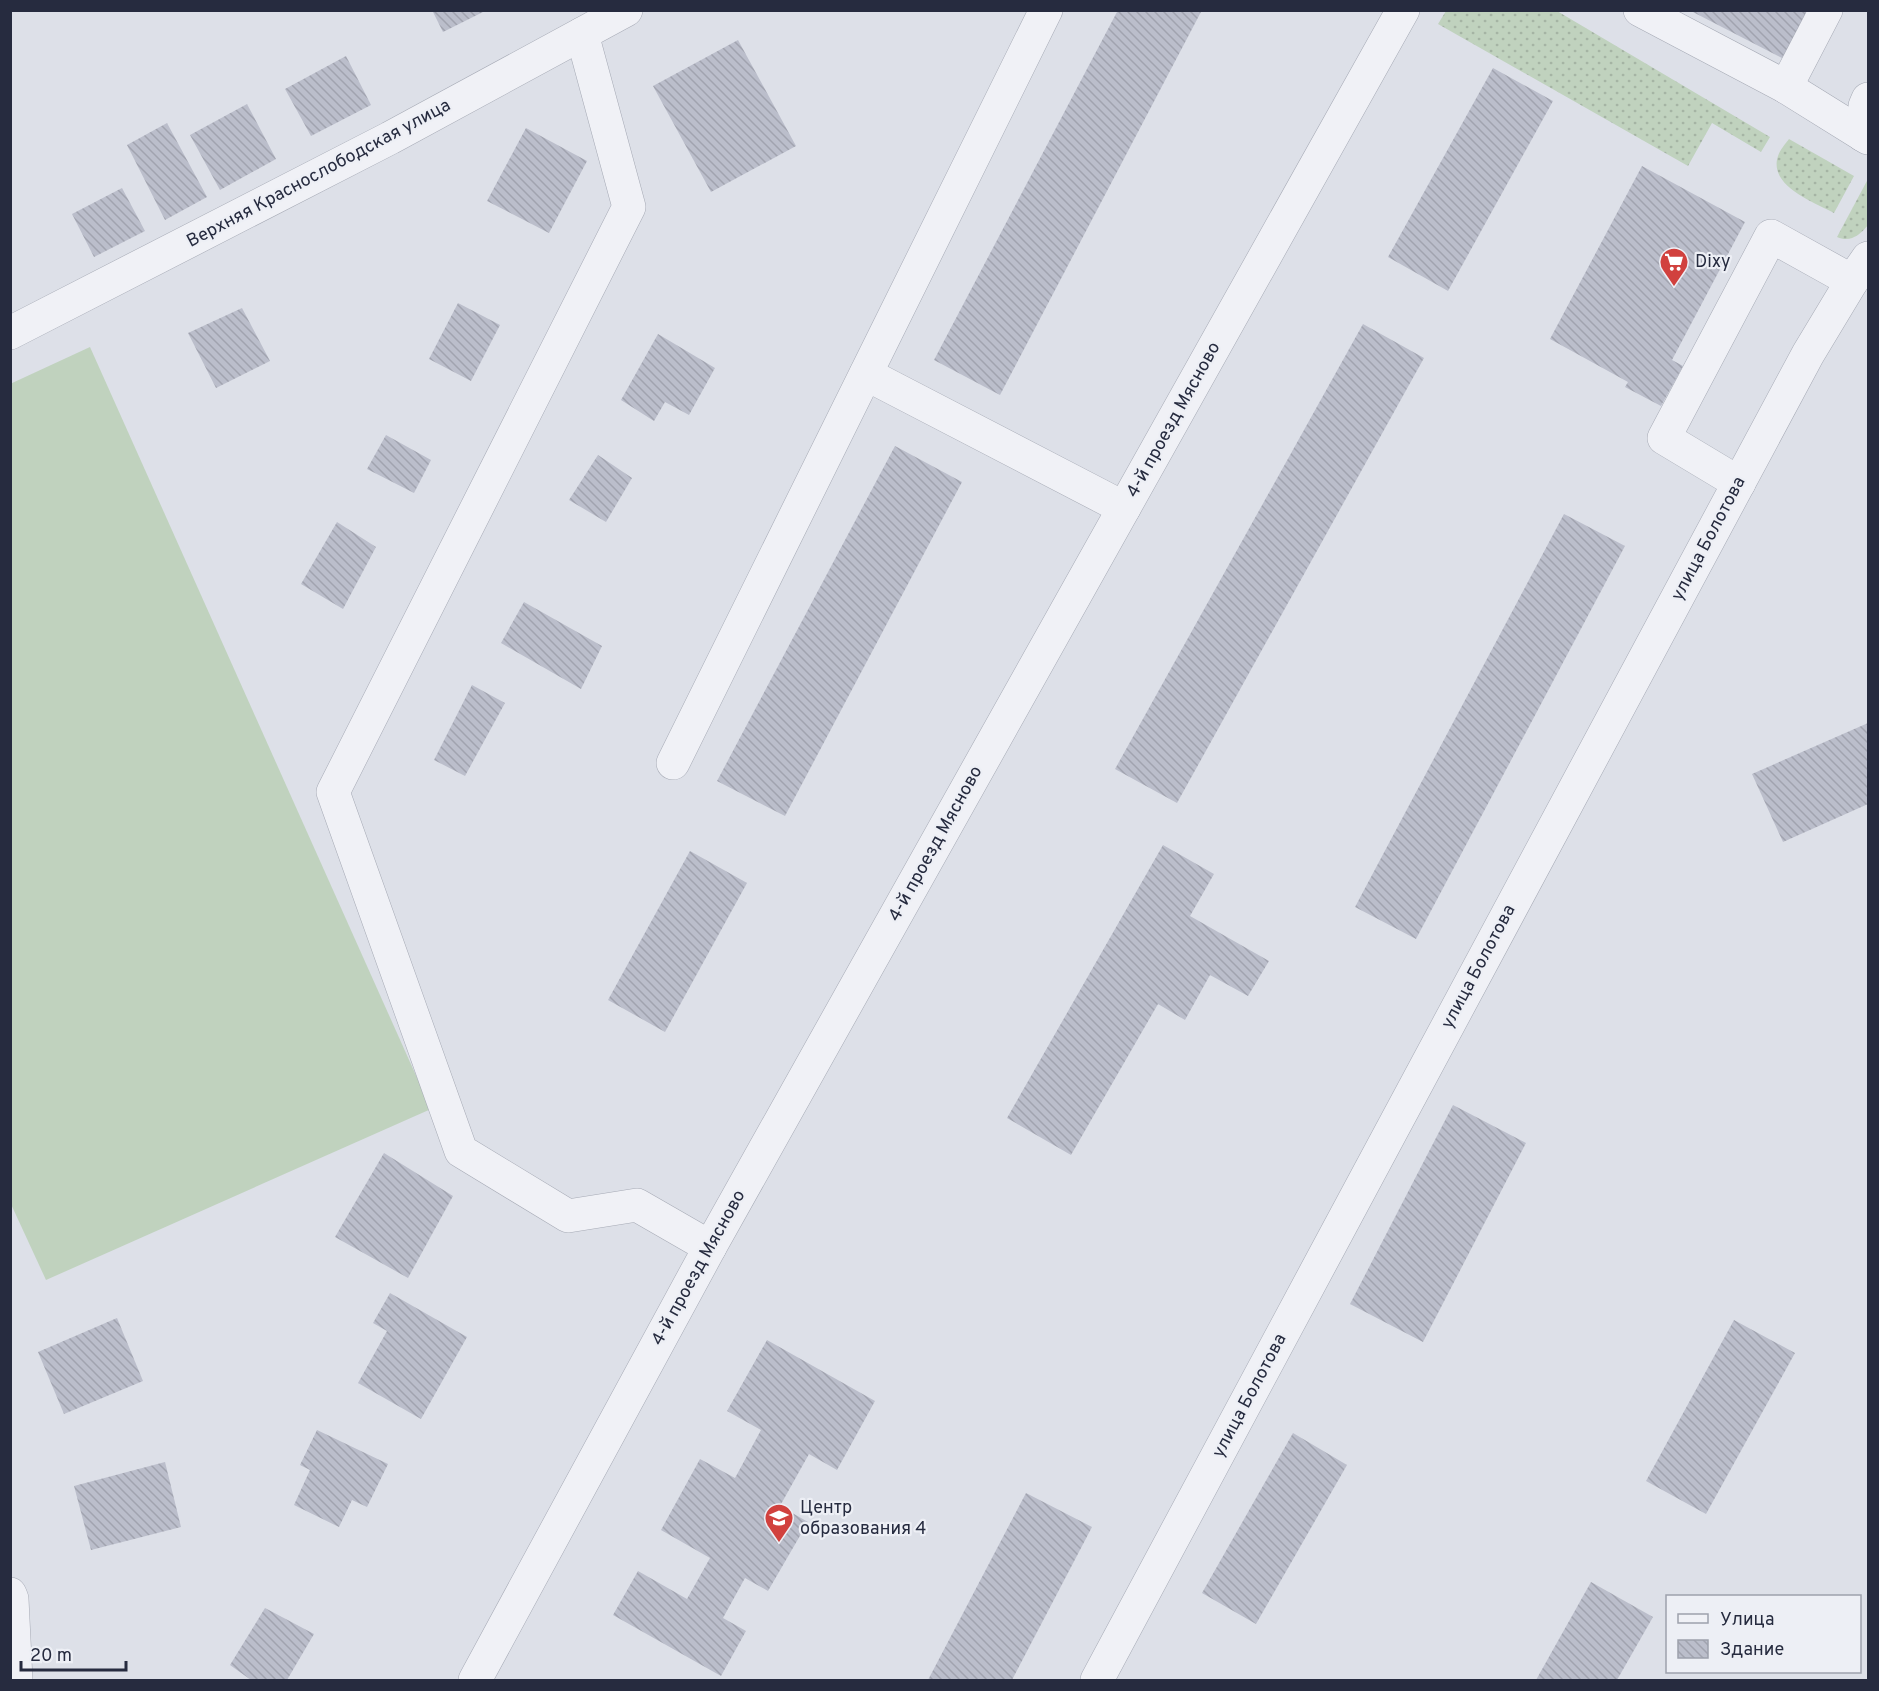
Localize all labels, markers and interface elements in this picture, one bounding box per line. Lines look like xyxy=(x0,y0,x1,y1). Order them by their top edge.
street label: Верхняя Краснослободская улица xyxy=(183,94,455,254)
supermarket icon: Dixy xyxy=(1658,246,1690,288)
place label: Dixy xyxy=(1695,251,1730,274)
street label: 4-й проезд Мясново xyxy=(1122,338,1226,502)
street label: улица Болотова xyxy=(1667,473,1751,605)
street label: 4-й проезд Мясново xyxy=(884,762,988,926)
street label: улица Болотова xyxy=(1437,901,1521,1033)
street label: 4-й проезд Мясново xyxy=(647,1186,751,1350)
street label: улица Болотова xyxy=(1208,1330,1292,1462)
place label: Центр образования 4 xyxy=(800,1497,926,1541)
school or university icon: Центр образования 4 xyxy=(763,1502,795,1544)
legend xyxy=(1666,1595,1861,1673)
text: Улица xyxy=(1720,1609,1774,1632)
scale bar xyxy=(21,1634,126,1672)
text: Здание xyxy=(1720,1639,1784,1662)
text: 20 m xyxy=(30,1645,72,1668)

